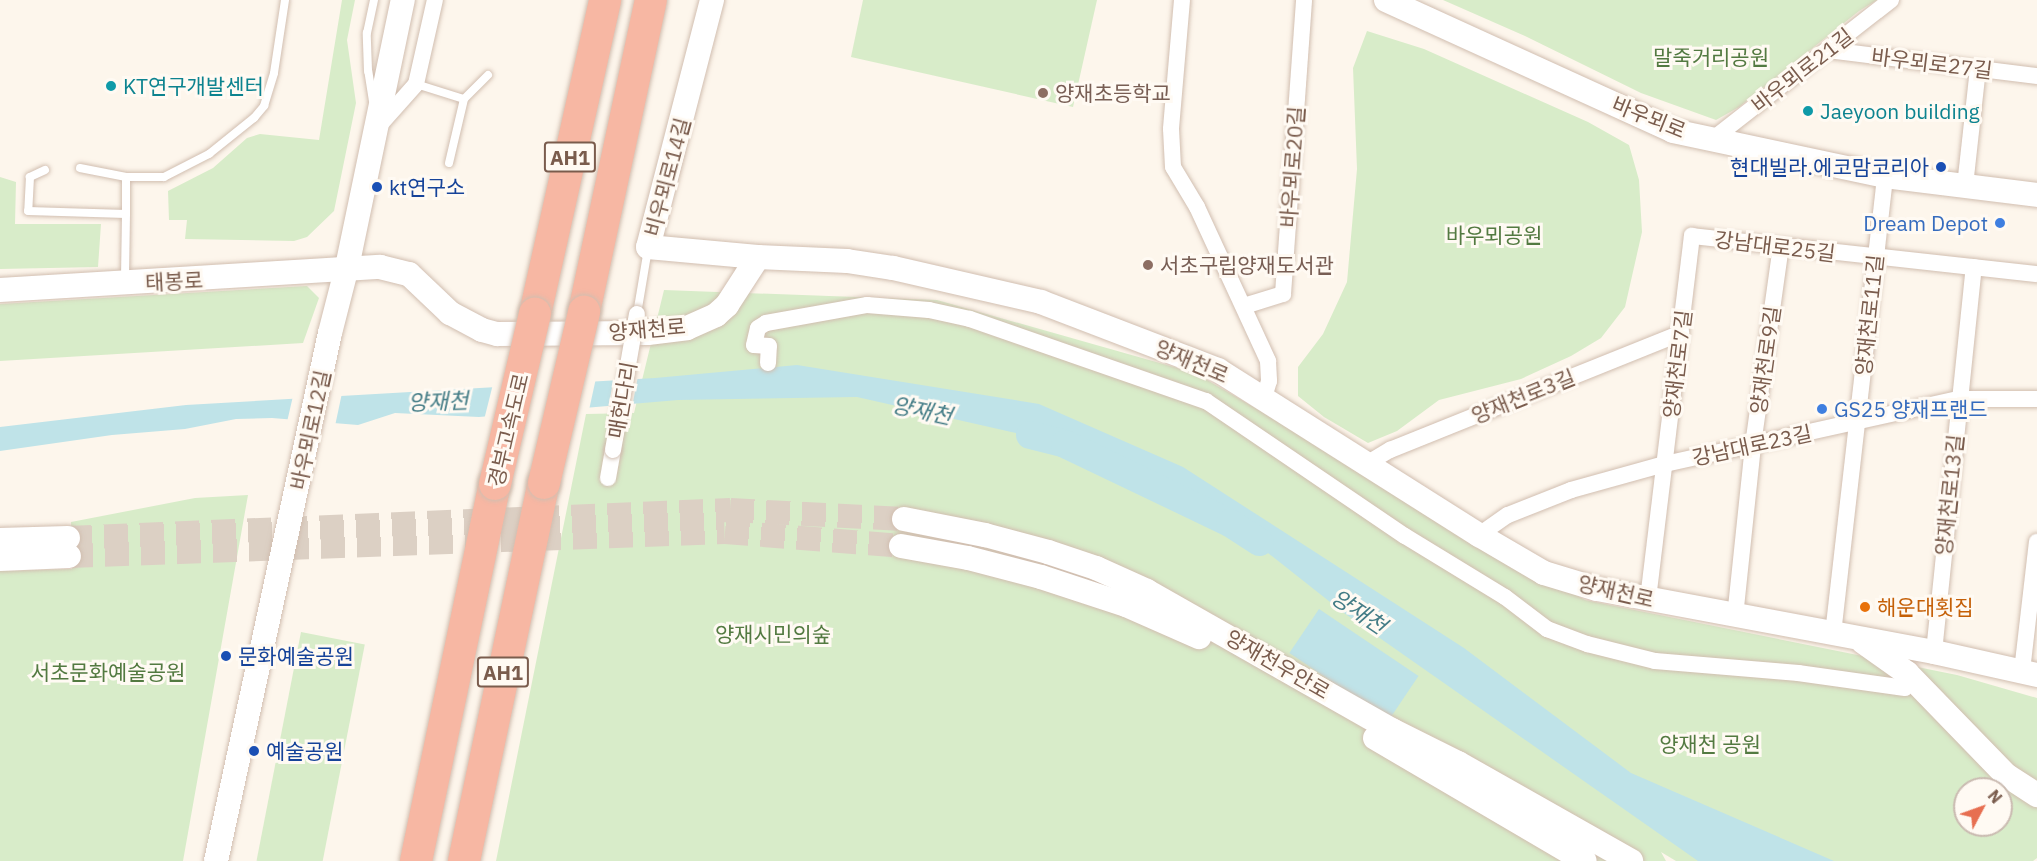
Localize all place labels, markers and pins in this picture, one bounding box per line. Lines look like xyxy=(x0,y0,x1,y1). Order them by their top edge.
place label: KT연구개발센터 xyxy=(123,73,264,99)
marker: KT연구개발센터 xyxy=(104,79,118,93)
place label: 양재초등학교 xyxy=(1055,80,1171,106)
marker: 양재초등학교 xyxy=(1036,86,1050,100)
place label: Jaeyoon building xyxy=(1820,98,1980,124)
marker: Jaeyoon building xyxy=(1801,104,1815,118)
place label: 현대빌라.에코맘코리아 xyxy=(1730,154,1929,180)
marker: 현대빌라.에코맘코리아 xyxy=(1934,160,1948,174)
place label: kt연구소 xyxy=(389,174,465,200)
marker: kt연구소 xyxy=(370,180,384,194)
place label: Dream Depot xyxy=(1863,210,1988,236)
marker: Dream Depot xyxy=(1993,216,2007,230)
place label: 서초구립양재도서관 xyxy=(1160,252,1334,278)
marker: 서초구립양재도서관 xyxy=(1141,258,1155,272)
place label: GS25 양재프랜드 xyxy=(1834,396,1988,422)
marker: GS25 양재프랜드 xyxy=(1815,402,1829,416)
place label: 해운대횟집 xyxy=(1877,594,1974,620)
marker: 해운대횟집 xyxy=(1858,600,1872,614)
place label: 문화예술공원 xyxy=(238,643,354,669)
marker: 문화예술공원 xyxy=(219,649,233,663)
place label: 예술공원 xyxy=(266,738,343,764)
marker: 예술공원 xyxy=(247,744,261,758)

